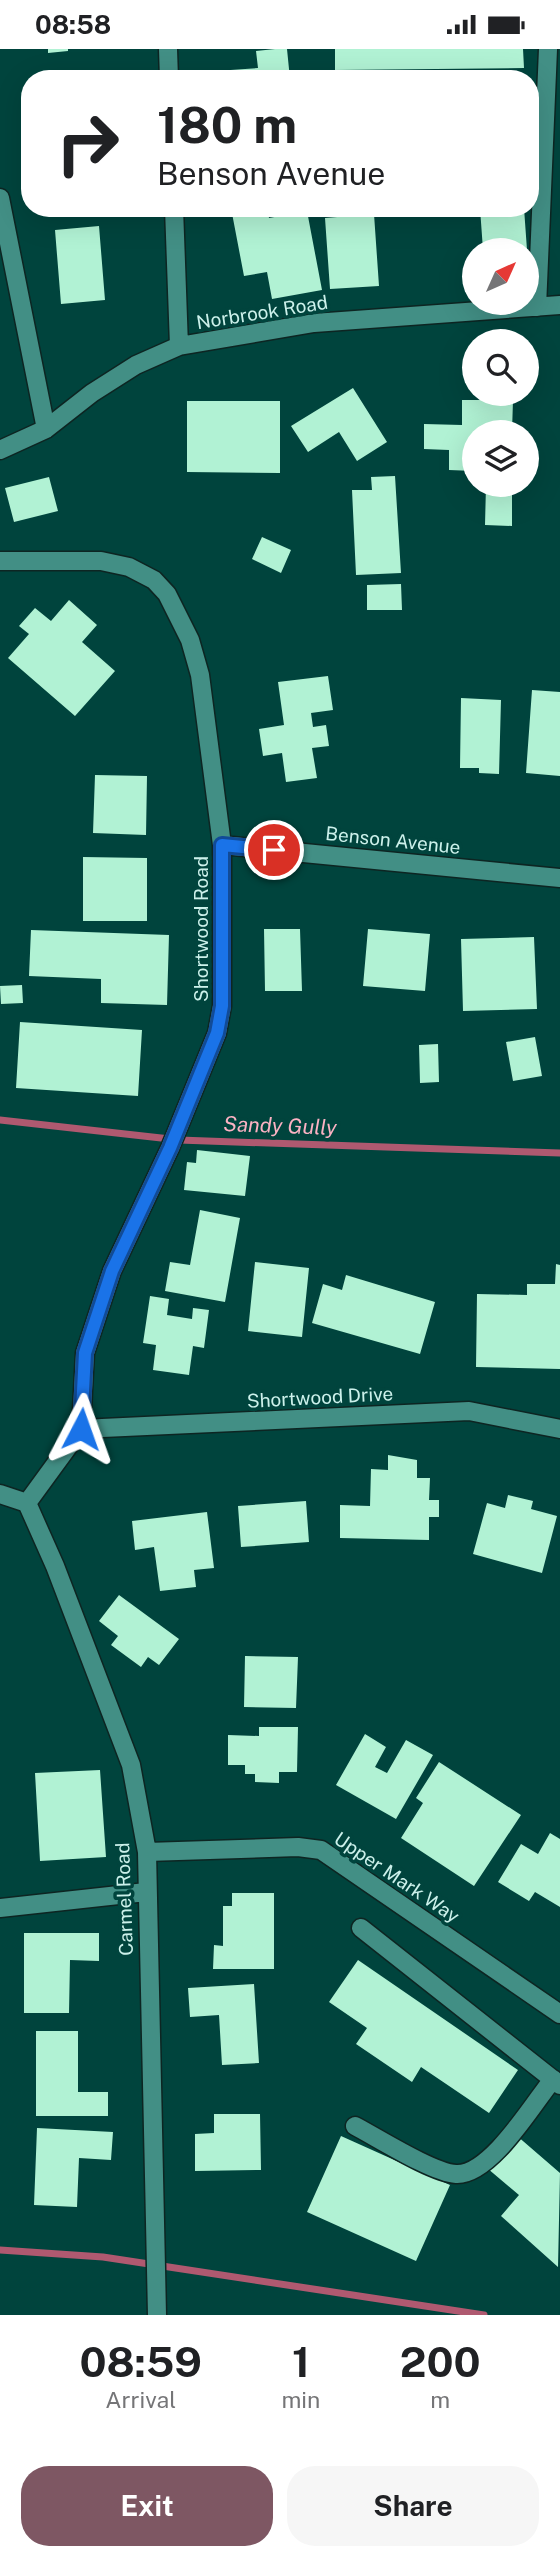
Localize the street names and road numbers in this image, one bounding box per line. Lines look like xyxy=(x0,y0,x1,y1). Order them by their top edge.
street label: Norbrook Road xyxy=(195,291,329,333)
street label: Benson Avenue xyxy=(324,822,462,858)
street label: Shortwood Road xyxy=(190,856,212,1002)
street label: Shortwood Drive xyxy=(246,1382,394,1412)
street label: Upper Mark Way xyxy=(330,1827,464,1927)
street label: Carmel Road xyxy=(111,1842,137,1956)

